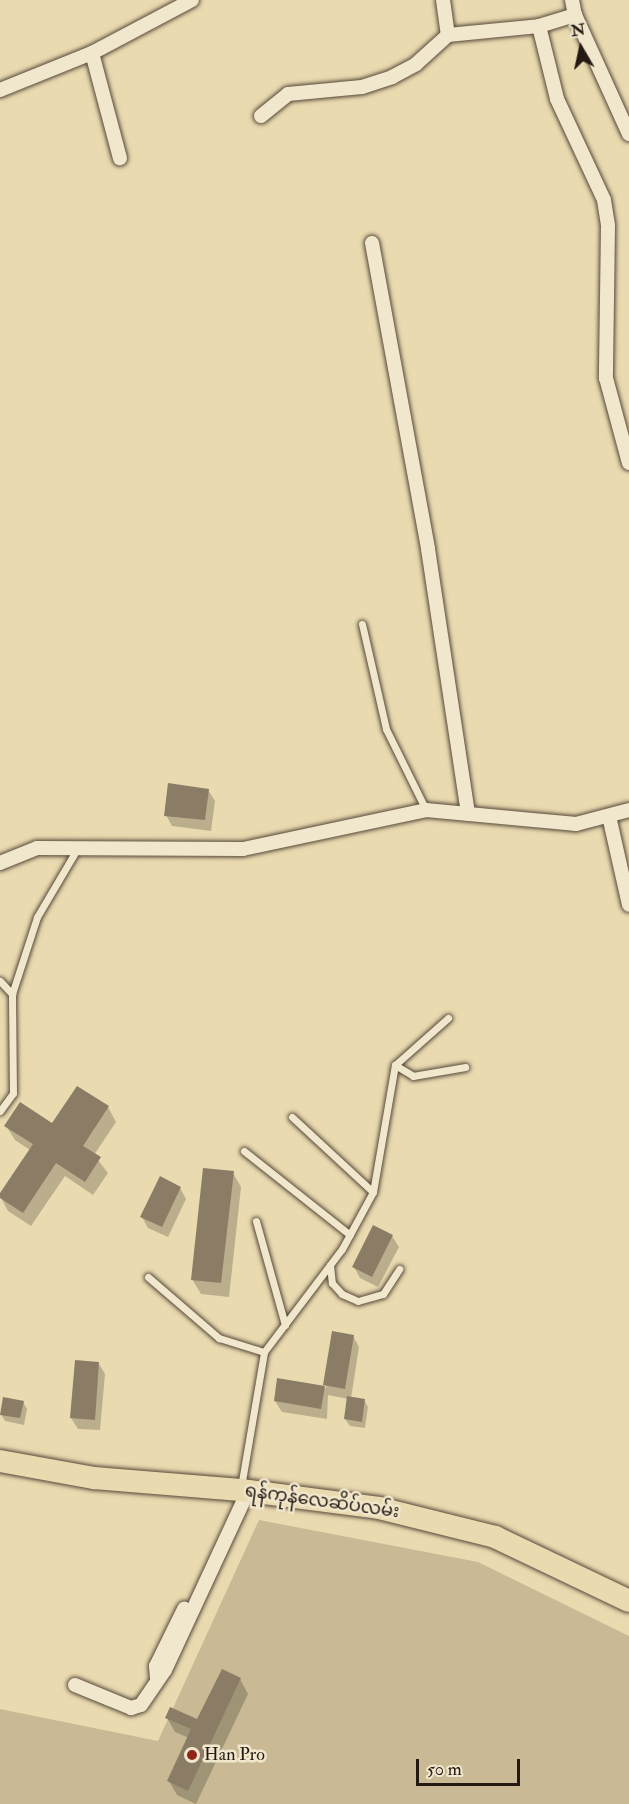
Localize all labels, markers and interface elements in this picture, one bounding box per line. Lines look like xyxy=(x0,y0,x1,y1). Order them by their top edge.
north arrow xyxy=(551,18,611,78)
text: N xyxy=(570,19,587,41)
street label: ရန်ကုန်လေဆိပ်လမ်း xyxy=(243,1480,401,1524)
place label: Han Pro xyxy=(204,1744,265,1766)
scale bar xyxy=(419,1747,522,1785)
marker: Han Pro xyxy=(185,1748,199,1762)
text: 50 m xyxy=(427,1758,462,1781)

